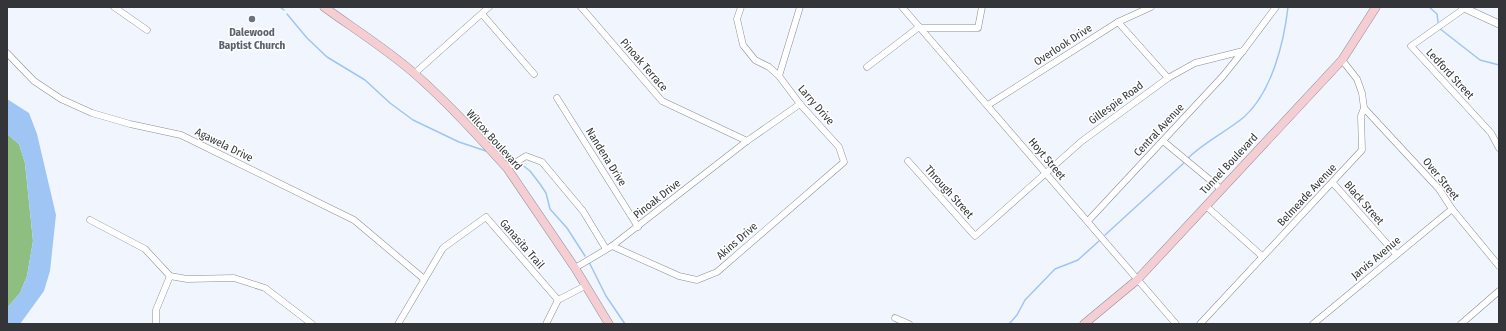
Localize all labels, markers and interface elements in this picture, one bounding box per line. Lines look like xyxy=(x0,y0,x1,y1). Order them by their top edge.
marker: Dalewood Baptist Church xyxy=(247,14,257,24)
street label: Overlook Drive xyxy=(1032,21,1094,69)
place label: Dalewood Baptist Church xyxy=(219,26,286,52)
street label: Pinoak Terrace xyxy=(618,36,670,94)
street label: Ledford Street xyxy=(1423,46,1477,102)
street label: Gillespie Road xyxy=(1086,79,1146,127)
street label: Larry Drive xyxy=(795,82,837,128)
street label: Central Avenue xyxy=(1131,101,1187,159)
street label: Wilcox Boulevard xyxy=(463,107,525,173)
street label: Agawela Drive xyxy=(193,125,255,165)
street label: Nandena Drive xyxy=(583,125,629,189)
street label: Tunnel Boulevard xyxy=(1198,131,1260,197)
street label: Hoyt Street xyxy=(1026,135,1068,183)
street label: Over Street xyxy=(1420,155,1462,203)
street label: Belmeade Avenue xyxy=(1275,161,1339,229)
street label: Through Street xyxy=(922,163,976,221)
street label: Pinoak Drive xyxy=(631,177,683,221)
street label: Black Street xyxy=(1341,178,1387,228)
street label: Ganasita Trail xyxy=(497,217,547,271)
street label: Akins Drive xyxy=(714,220,760,262)
street label: Jarvis Avenue xyxy=(1349,234,1403,282)

